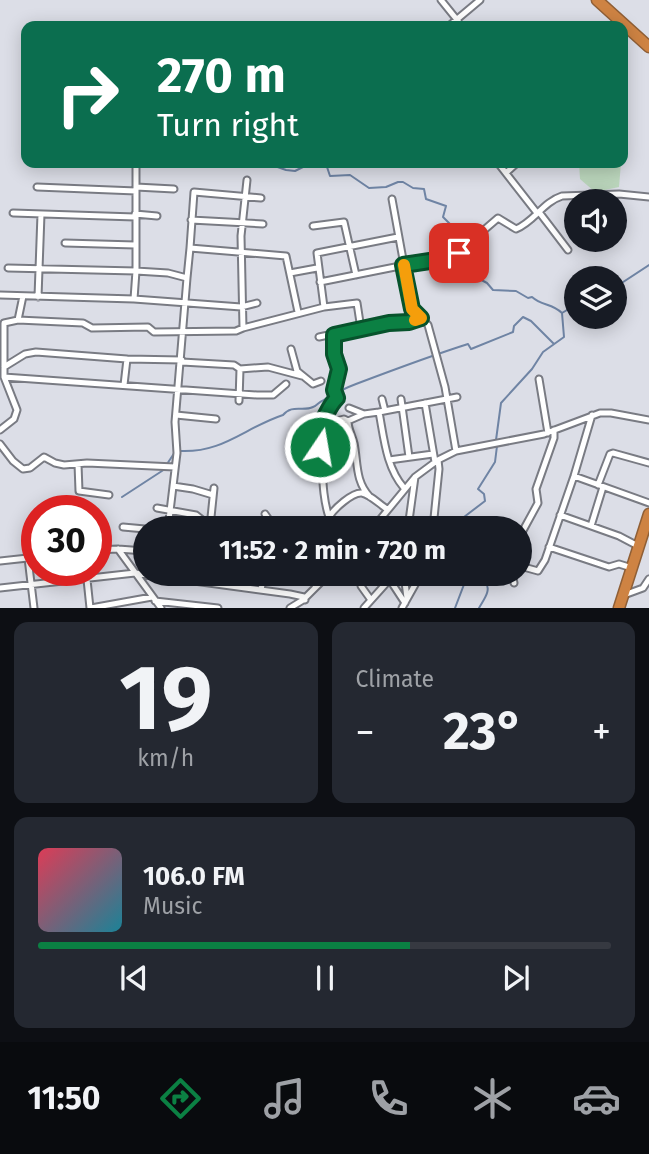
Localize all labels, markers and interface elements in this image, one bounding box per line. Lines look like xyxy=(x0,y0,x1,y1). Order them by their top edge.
text: 270 m xyxy=(157,46,286,105)
icon: right xyxy=(42,49,133,140)
text: Turn right xyxy=(157,106,299,144)
map controls xyxy=(564,189,627,329)
button: sound xyxy=(564,189,627,252)
pin xyxy=(429,223,489,283)
icon: arrive xyxy=(440,234,478,272)
button: layers xyxy=(564,266,627,329)
position arrow xyxy=(283,410,357,484)
speed limit sign: 30 xyxy=(21,495,112,586)
text: 11:52 · 2 min · 720 m xyxy=(219,535,446,566)
text: 19 xyxy=(119,644,212,753)
text: Climate xyxy=(356,665,434,693)
text: 23° xyxy=(443,700,524,763)
text: − xyxy=(356,709,375,755)
text: + xyxy=(592,709,611,755)
text: km/h xyxy=(137,744,194,772)
text: 106.0 FM xyxy=(143,861,245,892)
text: Music xyxy=(143,892,203,920)
icon: previous xyxy=(115,959,153,997)
icon: pause xyxy=(306,959,344,997)
icon: next xyxy=(497,959,535,997)
icon: directions xyxy=(156,1074,205,1123)
icon: music xyxy=(260,1074,309,1123)
icon: phone xyxy=(364,1074,413,1123)
icon: climate xyxy=(468,1074,517,1123)
icon: car xyxy=(572,1074,621,1123)
text: 11:50 xyxy=(28,1079,101,1117)

